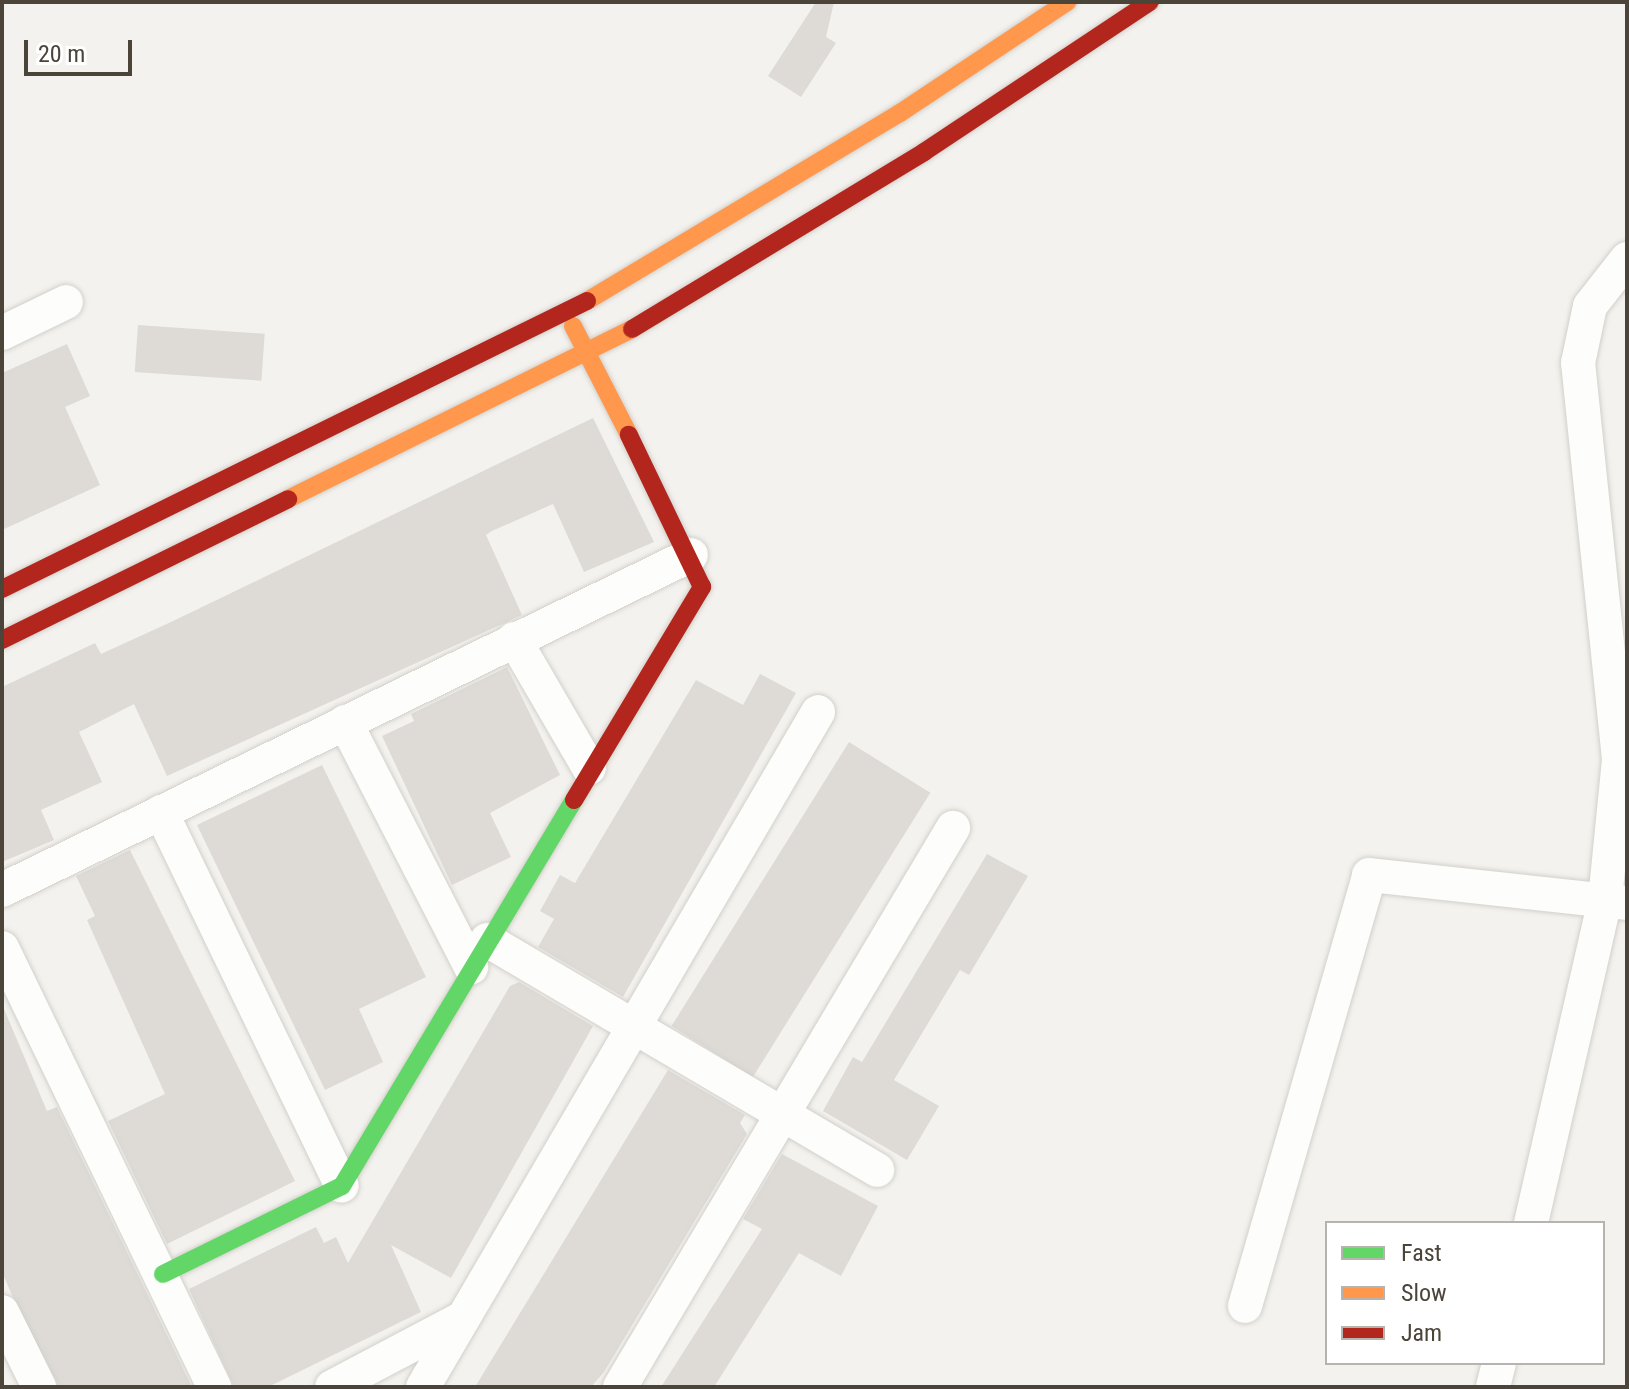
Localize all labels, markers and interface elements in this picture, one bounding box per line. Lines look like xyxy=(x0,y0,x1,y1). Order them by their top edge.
scale bar xyxy=(28,24,136,74)
text: 20 m xyxy=(38,40,85,68)
legend xyxy=(1325,1221,1605,1365)
text: Fast xyxy=(1401,1239,1442,1267)
text: Slow xyxy=(1401,1279,1447,1307)
text: Jam xyxy=(1401,1319,1442,1347)

